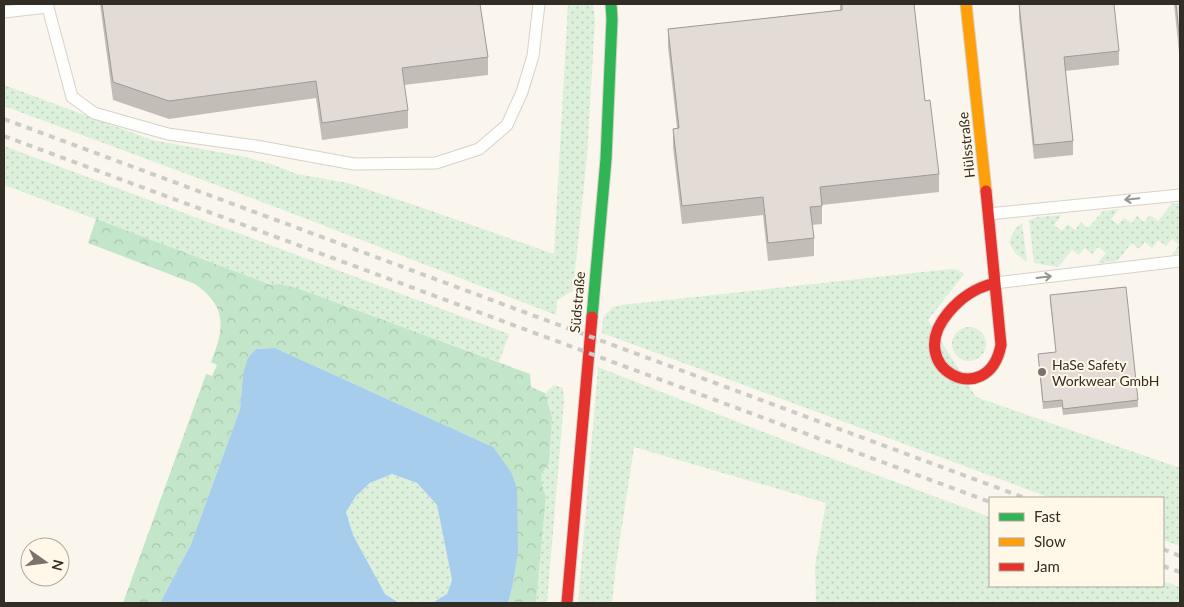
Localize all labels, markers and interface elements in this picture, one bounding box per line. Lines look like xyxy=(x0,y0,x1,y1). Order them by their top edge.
street label: Hülsstraße xyxy=(954,111,978,179)
one-way arrow xyxy=(1124,194,1140,204)
street label: Südstraße xyxy=(566,271,588,333)
one-way arrow xyxy=(1036,272,1052,282)
place label: HaSe Safety Workwear GmbH xyxy=(1052,356,1159,389)
marker: HaSe Safety Workwear GmbH xyxy=(1036,366,1048,378)
legend xyxy=(989,497,1164,587)
text: Fast xyxy=(1034,507,1061,525)
text: Slow xyxy=(1034,532,1066,550)
north arrow xyxy=(20,537,70,587)
text: Jam xyxy=(1034,557,1060,575)
text: N xyxy=(49,558,68,573)

